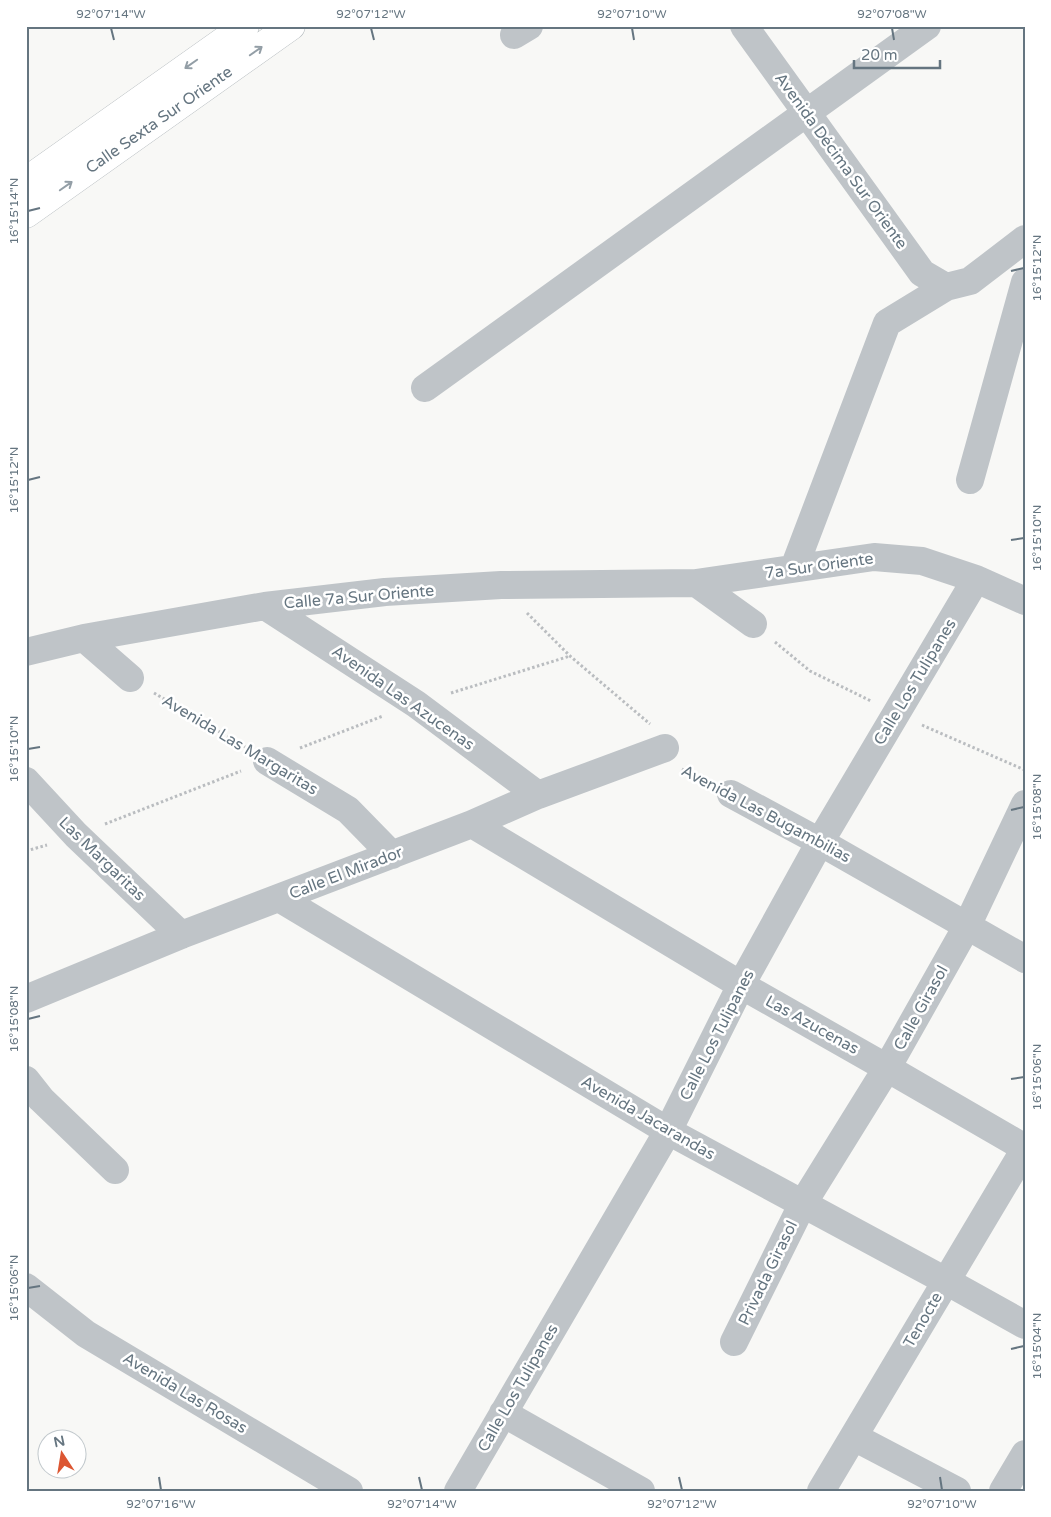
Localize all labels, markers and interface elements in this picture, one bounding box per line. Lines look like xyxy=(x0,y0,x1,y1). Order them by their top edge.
text: 92°07'14"W xyxy=(76,7,146,21)
text: 92°07'12"W xyxy=(336,7,406,21)
text: 92°07'10"W xyxy=(597,7,667,21)
text: 92°07'08"W xyxy=(857,7,927,21)
scale bar xyxy=(854,38,940,70)
one-way arrow xyxy=(249,46,263,56)
text: 20 m xyxy=(861,46,898,64)
one-way arrow xyxy=(185,59,198,70)
street label: Calle Sexta Sur Oriente xyxy=(82,62,236,178)
street label: Avenida Décima Sur Oriente xyxy=(770,69,912,253)
text: 16°15'14"N xyxy=(7,178,21,244)
one-way arrow xyxy=(59,181,73,191)
text: 16°15'12"N xyxy=(1030,235,1044,301)
text: 16°15'12"N xyxy=(7,447,21,513)
text: 16°15'10"N xyxy=(1030,505,1044,571)
street label: 7a Sur Oriente xyxy=(763,548,875,584)
street label: Calle 7a Sur Oriente xyxy=(283,580,435,614)
street label: Calle Los Tulipanes xyxy=(869,615,961,749)
street label: Avenida Las Azucenas xyxy=(328,641,478,755)
street label: Avenida Las Margaritas xyxy=(159,691,321,799)
text: 16°15'10"N xyxy=(7,716,21,782)
street label: Avenida Las Bugambilias xyxy=(678,761,854,867)
text: 16°15'08"N xyxy=(1030,774,1044,840)
street label: Las Margaritas xyxy=(55,813,149,905)
street label: Calle El Mirador xyxy=(286,842,406,904)
street label: Calle Girasol xyxy=(889,962,953,1054)
street label: Calle Los Tulipanes xyxy=(675,966,759,1104)
text: 16°15'08"N xyxy=(7,986,21,1052)
street label: Las Azucenas xyxy=(762,991,862,1059)
text: 16°15'06"N xyxy=(1030,1044,1044,1110)
street label: Avenida Jacarandas xyxy=(577,1071,719,1165)
street label: Privada Girasol xyxy=(734,1217,802,1329)
text: 16°15'06"N xyxy=(7,1255,21,1321)
street label: Tenocte xyxy=(899,1289,947,1351)
text: 16°15'04"N xyxy=(1030,1313,1044,1379)
street label: Calle Los Tulipanes xyxy=(473,1321,563,1455)
street label: Avenida Las Rosas xyxy=(119,1348,251,1438)
north arrow xyxy=(38,1430,88,1480)
text: N xyxy=(52,1432,67,1451)
text: 92°07'16"W xyxy=(126,1497,196,1511)
text: 92°07'14"W xyxy=(387,1497,457,1511)
text: 92°07'12"W xyxy=(647,1497,717,1511)
text: 92°07'10"W xyxy=(907,1497,977,1511)

